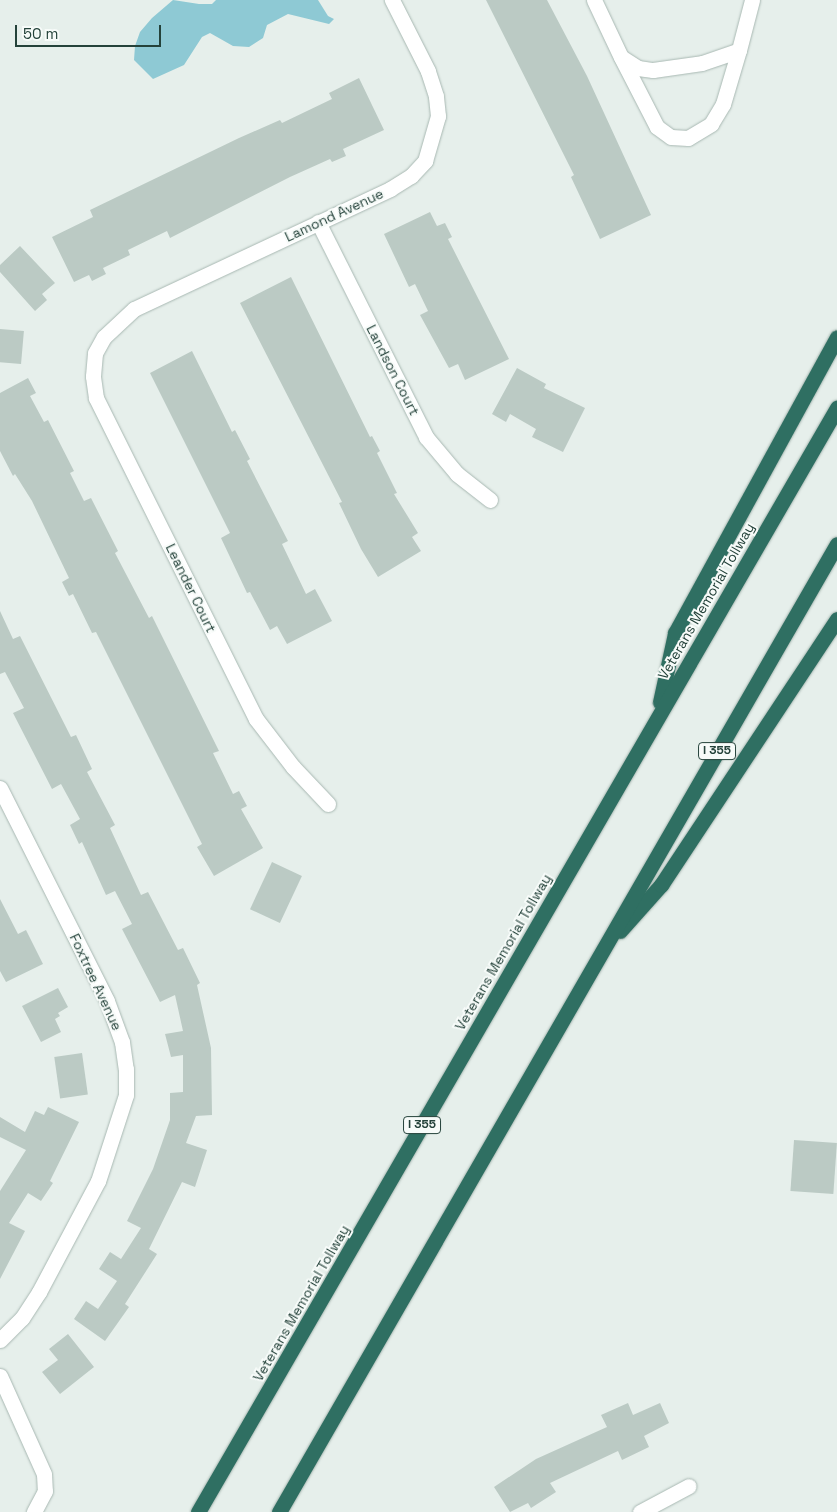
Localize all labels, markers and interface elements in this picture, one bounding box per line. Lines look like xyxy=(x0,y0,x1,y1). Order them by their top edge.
scale bar xyxy=(18,15,164,47)
text: 50 m xyxy=(23,24,58,43)
street label: Lamond Avenue xyxy=(282,185,386,245)
street label: Landson Court xyxy=(363,322,423,418)
street label: Veterans Memorial Tollway xyxy=(654,520,758,682)
street label: Leander Court xyxy=(162,541,220,635)
road number: I 355 xyxy=(697,741,737,760)
street label: Veterans Memorial Tollway xyxy=(451,871,555,1033)
street label: Foxtree Avenue xyxy=(66,931,126,1033)
road number: I 355 xyxy=(402,1116,442,1134)
street label: Veterans Memorial Tollway xyxy=(249,1222,353,1384)

